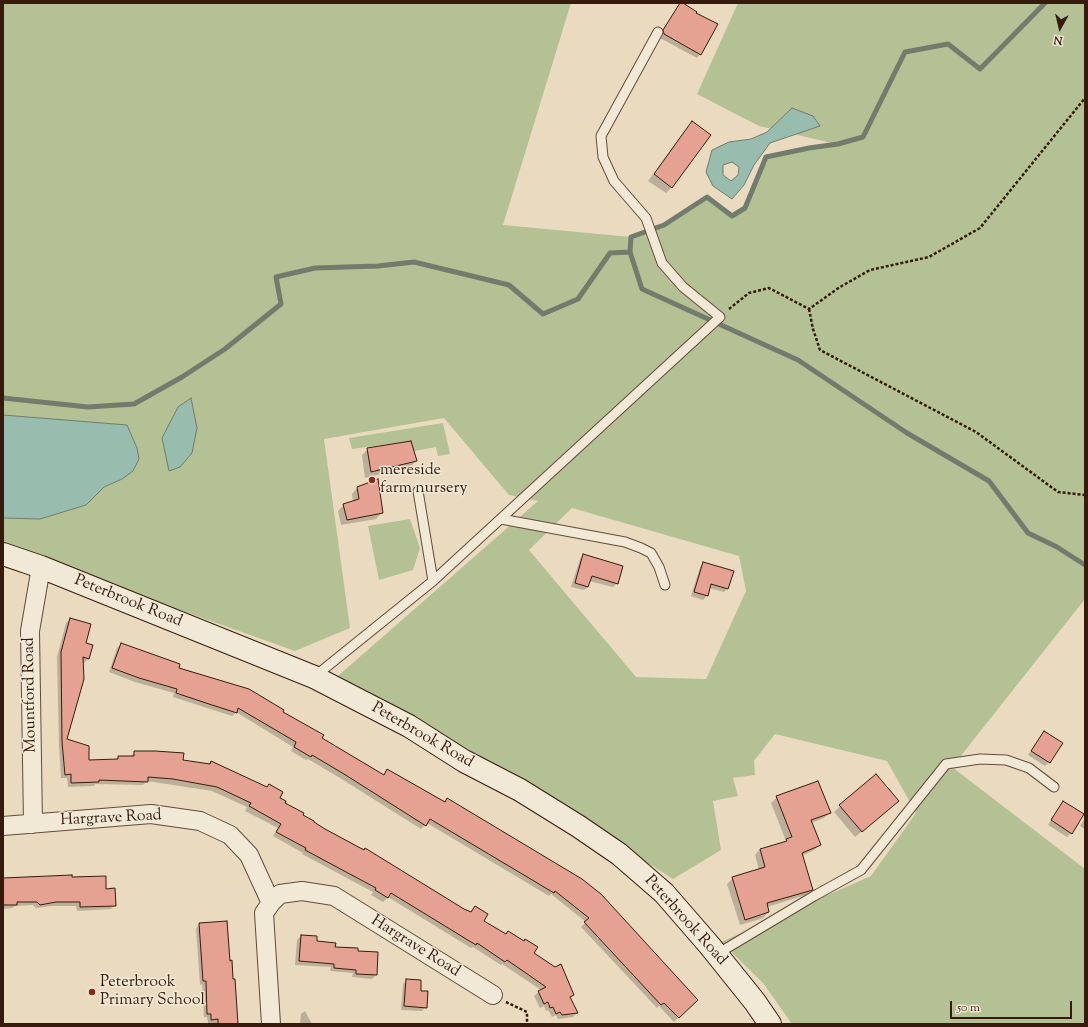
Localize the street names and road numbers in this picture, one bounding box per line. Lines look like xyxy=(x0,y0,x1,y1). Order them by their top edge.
street label: Peterbrook Road xyxy=(71,572,185,632)
street label: Mountford Road xyxy=(20,637,42,753)
street label: Peterbrook Road xyxy=(368,699,476,773)
street label: Hargrave Road xyxy=(60,807,162,831)
street label: Peterbrook Road xyxy=(639,872,731,970)
street label: Hargrave Road xyxy=(367,912,463,982)

